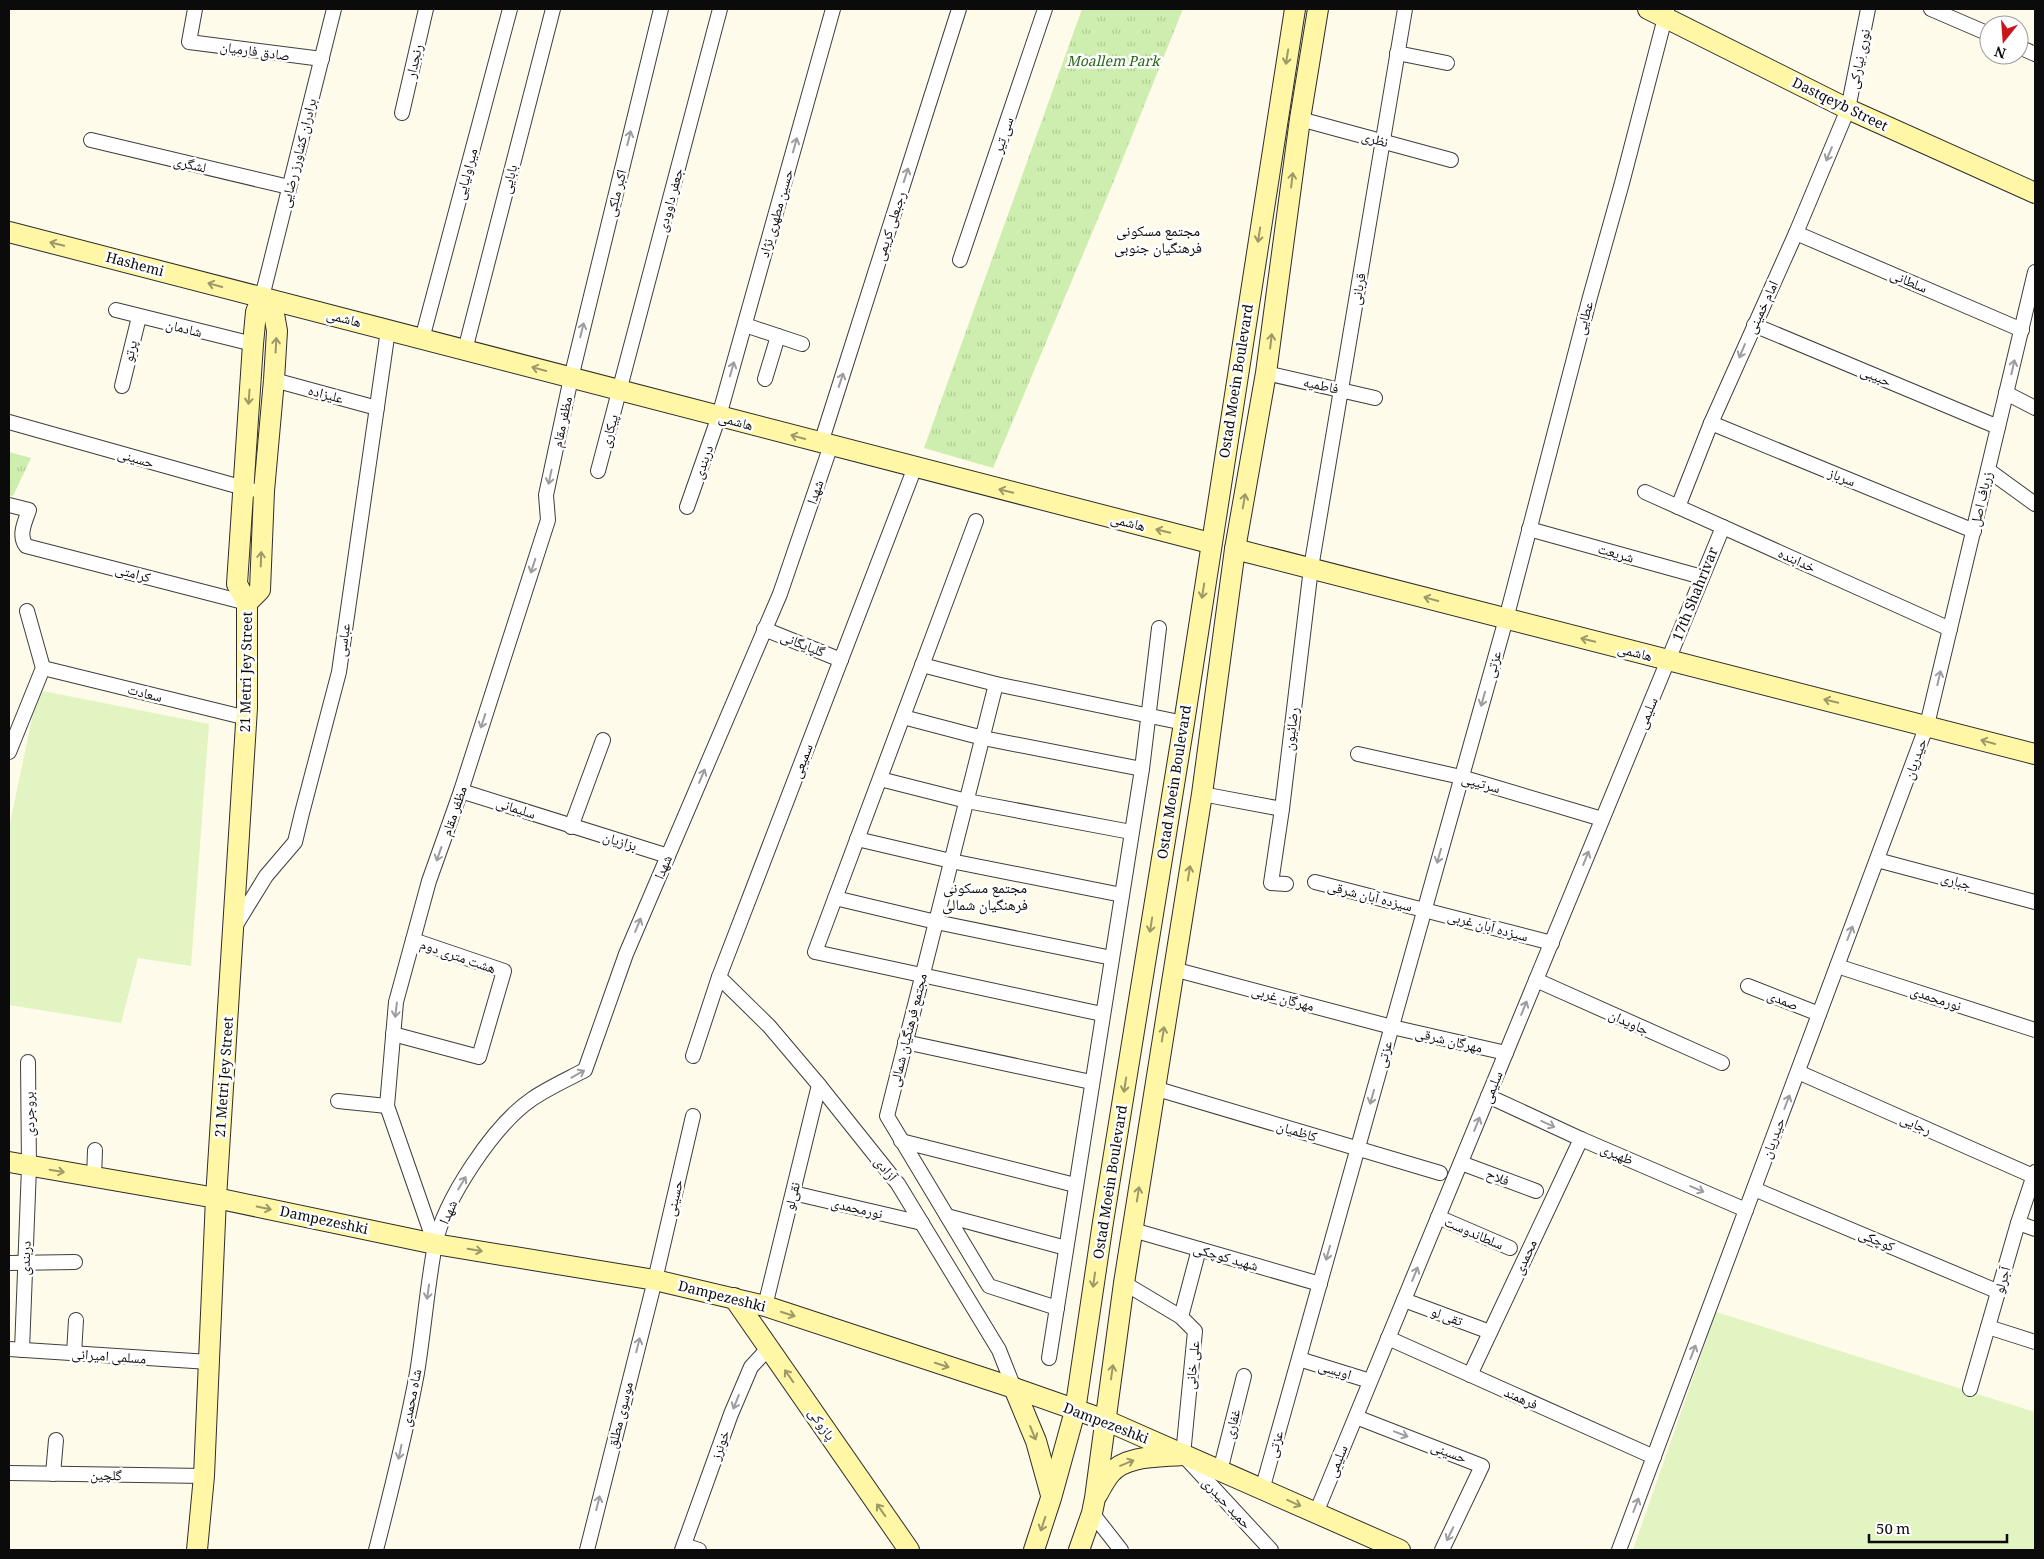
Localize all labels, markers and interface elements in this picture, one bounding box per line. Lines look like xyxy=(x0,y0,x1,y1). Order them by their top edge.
north arrow xyxy=(1979,15,2029,65)
street label: نوری نیارکی xyxy=(1843,27,1879,92)
street label: صادق فارمیان xyxy=(218,36,291,70)
text: N xyxy=(1992,37,2010,64)
street label: رنجدار xyxy=(400,42,431,82)
one-way arrow xyxy=(1282,49,1292,65)
park label: Moallem Park xyxy=(1067,51,1161,75)
street label: Dastqeyb Street xyxy=(1787,72,1891,139)
street label: برادران کشاورز رضایی xyxy=(275,96,325,211)
street label: سی تیر xyxy=(987,114,1022,158)
street label: نظری xyxy=(1358,126,1391,156)
one-way arrow xyxy=(625,131,634,147)
one-way arrow xyxy=(791,138,800,154)
street label: میراولیایی xyxy=(449,146,486,203)
one-way arrow xyxy=(1824,146,1834,161)
street label: لشگری xyxy=(171,151,208,181)
street label: بابایی xyxy=(496,162,526,197)
street label: جعفر داوودی xyxy=(652,166,692,235)
street label: حسین مطهری نژاد xyxy=(754,166,802,261)
street label: اکبر ملکی xyxy=(601,167,635,220)
one-way arrow xyxy=(902,167,912,183)
one-way arrow xyxy=(1287,172,1297,188)
street label: رجبعلی کریمی xyxy=(869,189,914,265)
district label: مجتمع مسکونی فرهنگیان جنوبی xyxy=(1114,220,1202,263)
one-way arrow xyxy=(1254,226,1264,242)
one-way arrow xyxy=(50,239,66,248)
street label: Hashemi xyxy=(103,247,167,285)
street label: سلطانی xyxy=(1886,264,1931,301)
street label: قربانی xyxy=(1345,271,1375,307)
street label: امام خمینی xyxy=(1741,277,1787,339)
one-way arrow xyxy=(207,280,223,289)
street label: عطایی xyxy=(1570,299,1602,338)
street label: Ostad Moein Boulevard xyxy=(1214,302,1262,460)
street label: هاشمی xyxy=(323,304,364,336)
street label: شادمان xyxy=(163,314,204,346)
one-way arrow xyxy=(578,323,587,339)
one-way arrow xyxy=(1266,333,1276,349)
one-way arrow xyxy=(271,337,281,353)
street label: پرتو xyxy=(118,338,146,365)
one-way arrow xyxy=(1737,343,1746,358)
one-way arrow xyxy=(2009,359,2018,375)
street label: حبیبی xyxy=(1856,361,1895,395)
one-way arrow xyxy=(728,362,738,378)
one-way arrow xyxy=(531,364,547,374)
street label: فاطمیه xyxy=(1301,371,1341,402)
one-way arrow xyxy=(837,372,847,388)
street label: علیزاده xyxy=(305,380,346,412)
one-way arrow xyxy=(245,389,254,405)
street label: مظفر مقام xyxy=(547,395,581,450)
street label: هاشمی xyxy=(715,407,756,439)
street label: پیکاری xyxy=(595,412,627,451)
one-way arrow xyxy=(790,432,806,441)
street label: دربندی xyxy=(688,442,722,483)
street label: حسینی xyxy=(114,443,157,477)
street label: سرباز xyxy=(1823,462,1859,495)
one-way arrow xyxy=(545,468,554,484)
street label: زرباف اصل xyxy=(1965,470,2001,529)
street label: شهدا xyxy=(802,477,832,508)
one-way arrow xyxy=(998,486,1014,495)
one-way arrow xyxy=(1239,493,1249,509)
street label: هاشمی xyxy=(1107,508,1148,540)
one-way arrow xyxy=(1156,526,1172,535)
street label: شریعت xyxy=(1594,538,1636,572)
street label: خدابنده xyxy=(1773,543,1819,581)
street label: 17th Shahrivar xyxy=(1667,544,1727,645)
one-way arrow xyxy=(256,551,266,568)
one-way arrow xyxy=(527,558,537,574)
street label: کرامتی xyxy=(112,559,153,591)
one-way arrow xyxy=(1198,583,1208,599)
one-way arrow xyxy=(1423,594,1439,604)
street label: 21 Metri Jey Street xyxy=(235,611,261,733)
street label: عباسی xyxy=(331,622,359,659)
street label: گلپایگانی xyxy=(776,626,828,666)
one-way arrow xyxy=(1581,635,1597,644)
street label: هاشمی xyxy=(1614,638,1655,670)
street label: عزتی xyxy=(1480,648,1510,681)
one-way arrow xyxy=(1935,670,1944,686)
street label: سعادت xyxy=(125,679,164,711)
one-way arrow xyxy=(1478,691,1487,707)
street label: سلیمی xyxy=(1631,694,1666,734)
one-way arrow xyxy=(1823,696,1839,705)
street label: Ostad Moein Boulevard xyxy=(1152,703,1200,861)
street label: رضائیون xyxy=(1278,706,1308,752)
one-way arrow xyxy=(478,713,488,729)
street label: حیدریان xyxy=(1898,736,1935,784)
one-way arrow xyxy=(1981,736,1997,746)
street label: سمیعی xyxy=(786,741,821,783)
street label: سرتیپی xyxy=(1458,768,1503,802)
one-way arrow xyxy=(698,769,708,784)
street label: مظفر مقام xyxy=(436,783,476,840)
street label: سلیمانی xyxy=(492,792,538,828)
street label: بزازیان xyxy=(599,826,640,860)
one-way arrow xyxy=(434,845,443,861)
one-way arrow xyxy=(1434,848,1444,864)
one-way arrow xyxy=(1582,851,1592,866)
street label: شهدا xyxy=(649,852,681,884)
one-way arrow xyxy=(1184,866,1194,882)
street label: جباری xyxy=(1938,867,1973,899)
street label: سیزده آبان شرقی xyxy=(1324,876,1415,920)
district label: مجتمع مسکونی فرهنگیان شمالی xyxy=(942,877,1028,920)
street label: سیزده آبان غربی xyxy=(1444,906,1531,950)
one-way arrow xyxy=(1146,916,1156,932)
one-way arrow xyxy=(635,918,644,933)
one-way arrow xyxy=(1846,926,1855,941)
street label: هشت متری دوم xyxy=(416,934,499,982)
street label: مجتمع فرهنگیان شمالی xyxy=(884,971,936,1090)
street label: مهرگان غربی xyxy=(1248,980,1317,1020)
street label: نورمحمدی xyxy=(1907,980,1964,1019)
street label: صمدی xyxy=(1763,985,1802,1019)
one-way arrow xyxy=(1520,1001,1530,1016)
one-way arrow xyxy=(391,1002,401,1018)
street label: جاویدان xyxy=(1604,1004,1652,1043)
street label: 21 Metri Jey Street xyxy=(210,1016,242,1138)
street label: مهرگان شرقی xyxy=(1413,1023,1485,1061)
one-way arrow xyxy=(1158,1026,1168,1042)
street label: عزتی xyxy=(1371,1038,1401,1071)
street label: سلیمی xyxy=(1477,1068,1511,1108)
one-way arrow xyxy=(570,1069,585,1079)
one-way arrow xyxy=(1120,1077,1130,1093)
one-way arrow xyxy=(1367,1088,1376,1104)
street label: بروجردی xyxy=(19,1091,43,1137)
one-way arrow xyxy=(1783,1095,1792,1110)
street label: Ostad Moein Boulevard xyxy=(1088,1103,1136,1261)
street label: رجایی xyxy=(1896,1108,1935,1143)
street label: حیدریان xyxy=(1756,1114,1794,1163)
street label: کاظمیان xyxy=(1273,1115,1320,1150)
one-way arrow xyxy=(1472,1117,1482,1132)
one-way arrow xyxy=(1540,1120,1555,1129)
street label: ظهیری xyxy=(1596,1138,1637,1174)
street label: آزادی xyxy=(867,1152,902,1188)
street label: فلاح xyxy=(1482,1163,1513,1194)
one-way arrow xyxy=(48,1167,64,1177)
one-way arrow xyxy=(458,1177,468,1191)
street label: حسینی xyxy=(660,1178,692,1219)
street label: نقی‌لو xyxy=(779,1180,809,1213)
one-way arrow xyxy=(1689,1184,1704,1194)
one-way arrow xyxy=(1134,1187,1144,1203)
street label: نورمحمدی xyxy=(828,1192,885,1228)
street label: شهدا xyxy=(434,1197,466,1229)
street label: Dampezeshki xyxy=(277,1201,371,1243)
one-way arrow xyxy=(256,1203,272,1213)
street label: سلطاندوست xyxy=(1440,1212,1507,1258)
street label: کوچکی xyxy=(1854,1224,1898,1260)
street label: محمدی xyxy=(1508,1236,1545,1280)
street label: شهید کوچکی xyxy=(1190,1238,1261,1280)
street label: دربندی xyxy=(14,1240,40,1276)
one-way arrow xyxy=(1323,1245,1333,1261)
one-way arrow xyxy=(466,1246,482,1256)
street label: آجرلو xyxy=(1989,1264,2019,1297)
one-way arrow xyxy=(1410,1267,1420,1282)
one-way arrow xyxy=(1089,1272,1099,1288)
street label: Dampezeshki xyxy=(675,1275,769,1321)
one-way arrow xyxy=(423,1283,433,1299)
street label: تقی لو xyxy=(1427,1301,1466,1335)
one-way arrow xyxy=(780,1309,796,1319)
one-way arrow xyxy=(634,1338,643,1354)
street label: علی خانی xyxy=(1179,1340,1208,1391)
street label: مسلمی امیرانی xyxy=(71,1343,147,1373)
one-way arrow xyxy=(1689,1345,1698,1361)
street label: اویسی xyxy=(1315,1356,1354,1388)
one-way arrow xyxy=(934,1360,950,1370)
one-way arrow xyxy=(1107,1365,1117,1381)
street label: شاه محمدی xyxy=(396,1367,430,1429)
one-way arrow xyxy=(784,1370,794,1384)
street label: موسوی مطلق xyxy=(602,1380,642,1451)
street label: فرهمند xyxy=(1499,1382,1541,1418)
one-way arrow xyxy=(731,1394,740,1409)
street label: Dampezeshki xyxy=(1059,1398,1152,1452)
street label: پازوکی xyxy=(800,1404,841,1447)
street label: غفاری xyxy=(1219,1407,1249,1442)
one-way arrow xyxy=(1029,1425,1038,1441)
street label: خونرز xyxy=(705,1427,738,1465)
street label: عزتی xyxy=(1262,1428,1292,1461)
one-way arrow xyxy=(1393,1430,1408,1439)
street label: حسینی xyxy=(1427,1436,1470,1472)
street label: سلیمی xyxy=(1322,1442,1356,1482)
one-way arrow xyxy=(395,1443,404,1459)
one-way arrow xyxy=(1119,1458,1134,1467)
street label: گلچین xyxy=(90,1465,122,1489)
street label: حمید حیدری xyxy=(1195,1473,1256,1536)
one-way arrow xyxy=(594,1495,603,1511)
one-way arrow xyxy=(1632,1497,1641,1513)
one-way arrow xyxy=(1286,1499,1301,1509)
one-way arrow xyxy=(876,1503,886,1517)
scale bar xyxy=(1869,1512,2006,1544)
one-way arrow xyxy=(1037,1516,1047,1532)
text: 50 m xyxy=(1876,1518,1910,1544)
one-way arrow xyxy=(1445,1526,1454,1541)

